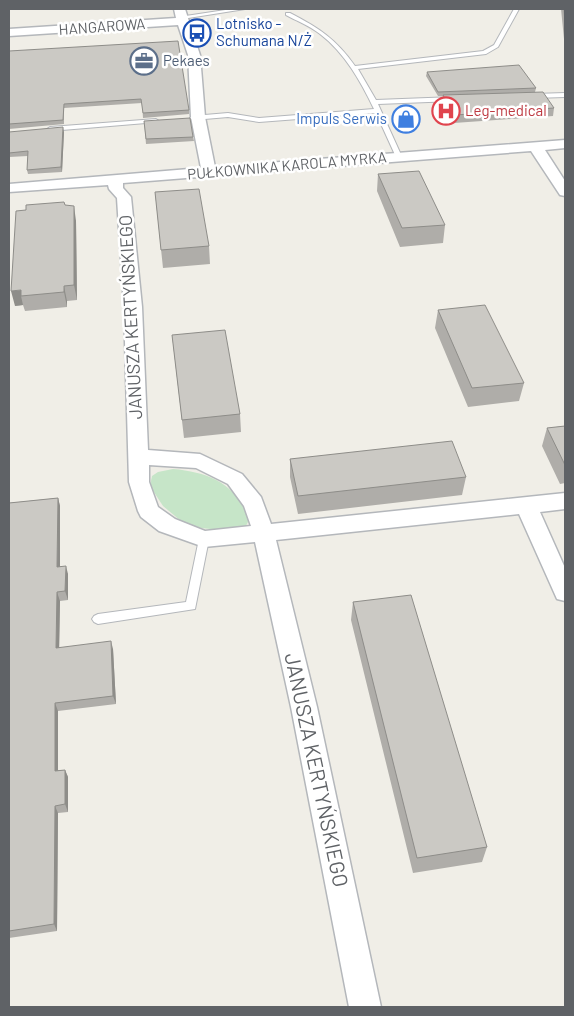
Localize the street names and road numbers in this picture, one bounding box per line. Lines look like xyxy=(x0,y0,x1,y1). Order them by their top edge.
street label: HANGAROWA xyxy=(58,14,146,38)
street label: PUŁKOWNIKA KAROLA MYRKA xyxy=(187,147,387,183)
street label: JANUSZA KERTYŃSKIEGO xyxy=(114,214,146,420)
street label: JANUSZA KERTYŃSKIEGO xyxy=(280,650,355,889)

